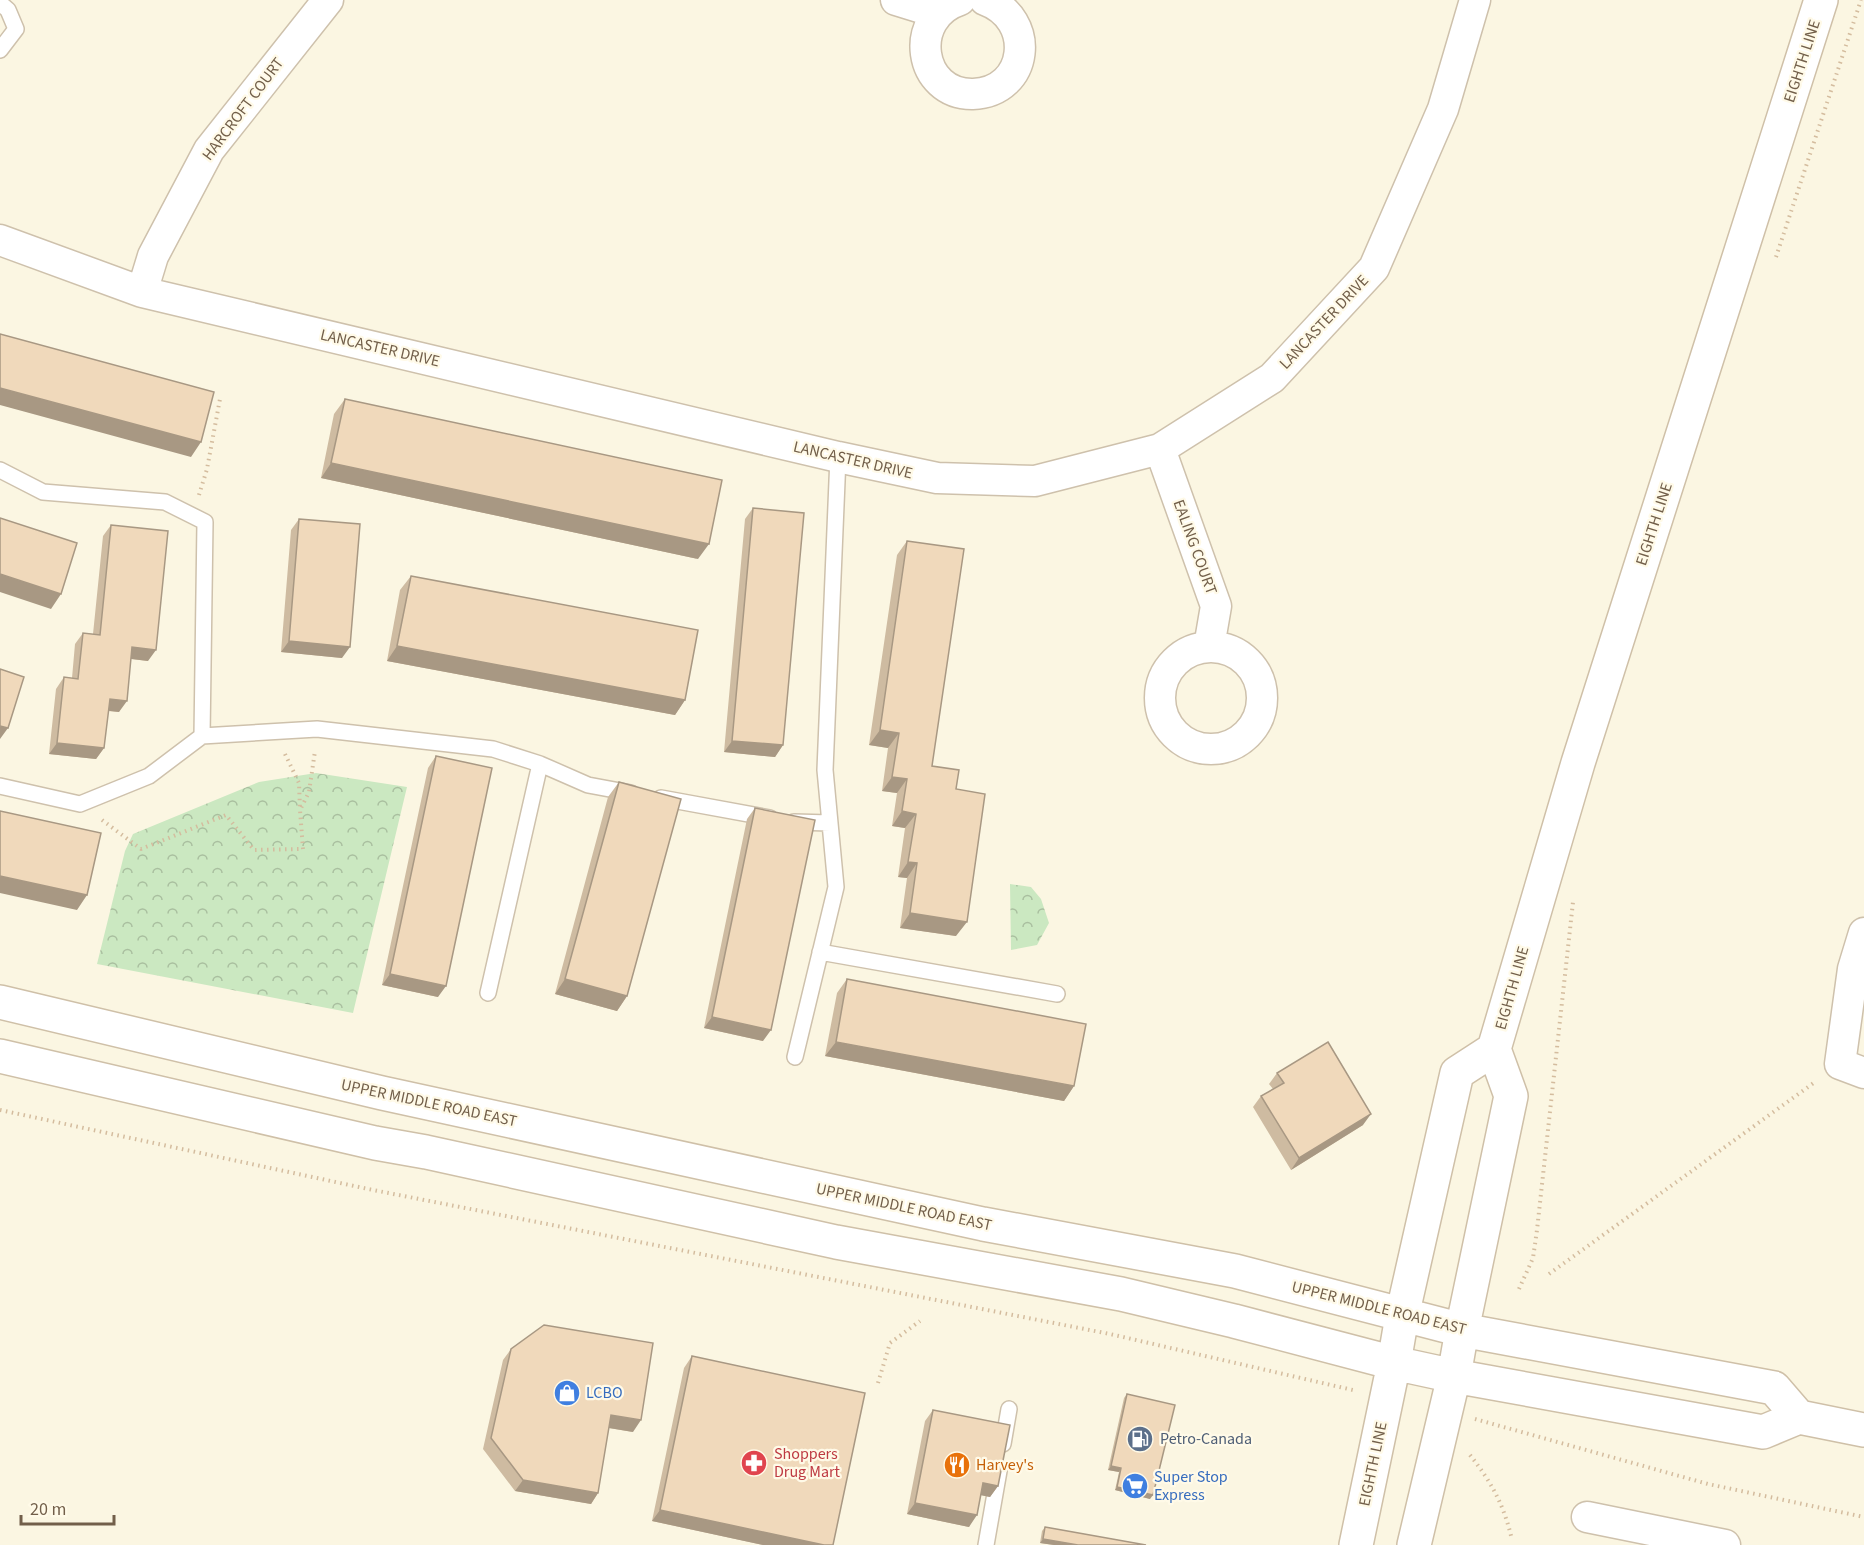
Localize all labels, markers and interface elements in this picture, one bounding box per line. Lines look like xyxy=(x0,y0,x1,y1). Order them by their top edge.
street label: EIGHTH LINE xyxy=(1778,17,1826,105)
street label: HARCROFT COURT xyxy=(197,53,289,165)
street label: LANCASTER DRIVE xyxy=(1274,270,1374,374)
street label: LANCASTER DRIVE xyxy=(318,324,442,372)
street label: LANCASTER DRIVE xyxy=(791,436,915,484)
street label: EIGHTH LINE xyxy=(1630,480,1678,568)
street label: EALING COURT xyxy=(1168,496,1223,598)
street label: EIGHTH LINE xyxy=(1490,944,1534,1032)
street label: UPPER MIDDLE ROAD EAST xyxy=(339,1074,519,1132)
street label: UPPER MIDDLE ROAD EAST xyxy=(814,1178,994,1236)
street label: UPPER MIDDLE ROAD EAST xyxy=(1289,1276,1469,1340)
shop icon: LCBO xyxy=(552,1378,582,1408)
place label: LCBO xyxy=(586,1382,623,1404)
street label: EIGHTH LINE xyxy=(1353,1420,1393,1508)
fuel station icon: Petro-Canada xyxy=(1125,1424,1155,1454)
place label: Petro-Canada xyxy=(1160,1428,1252,1450)
place label: Shoppers Drug Mart xyxy=(774,1443,841,1483)
pharmacy icon: Shoppers Drug Mart xyxy=(739,1448,769,1478)
restaurant icon: Harvey's xyxy=(942,1450,972,1480)
place label: Harvey's xyxy=(976,1454,1034,1476)
place label: Super Stop Express xyxy=(1154,1466,1228,1506)
supermarket icon: Super Stop Express xyxy=(1120,1471,1150,1501)
scale bar xyxy=(21,1488,114,1526)
text: 20 m xyxy=(30,1497,66,1522)

